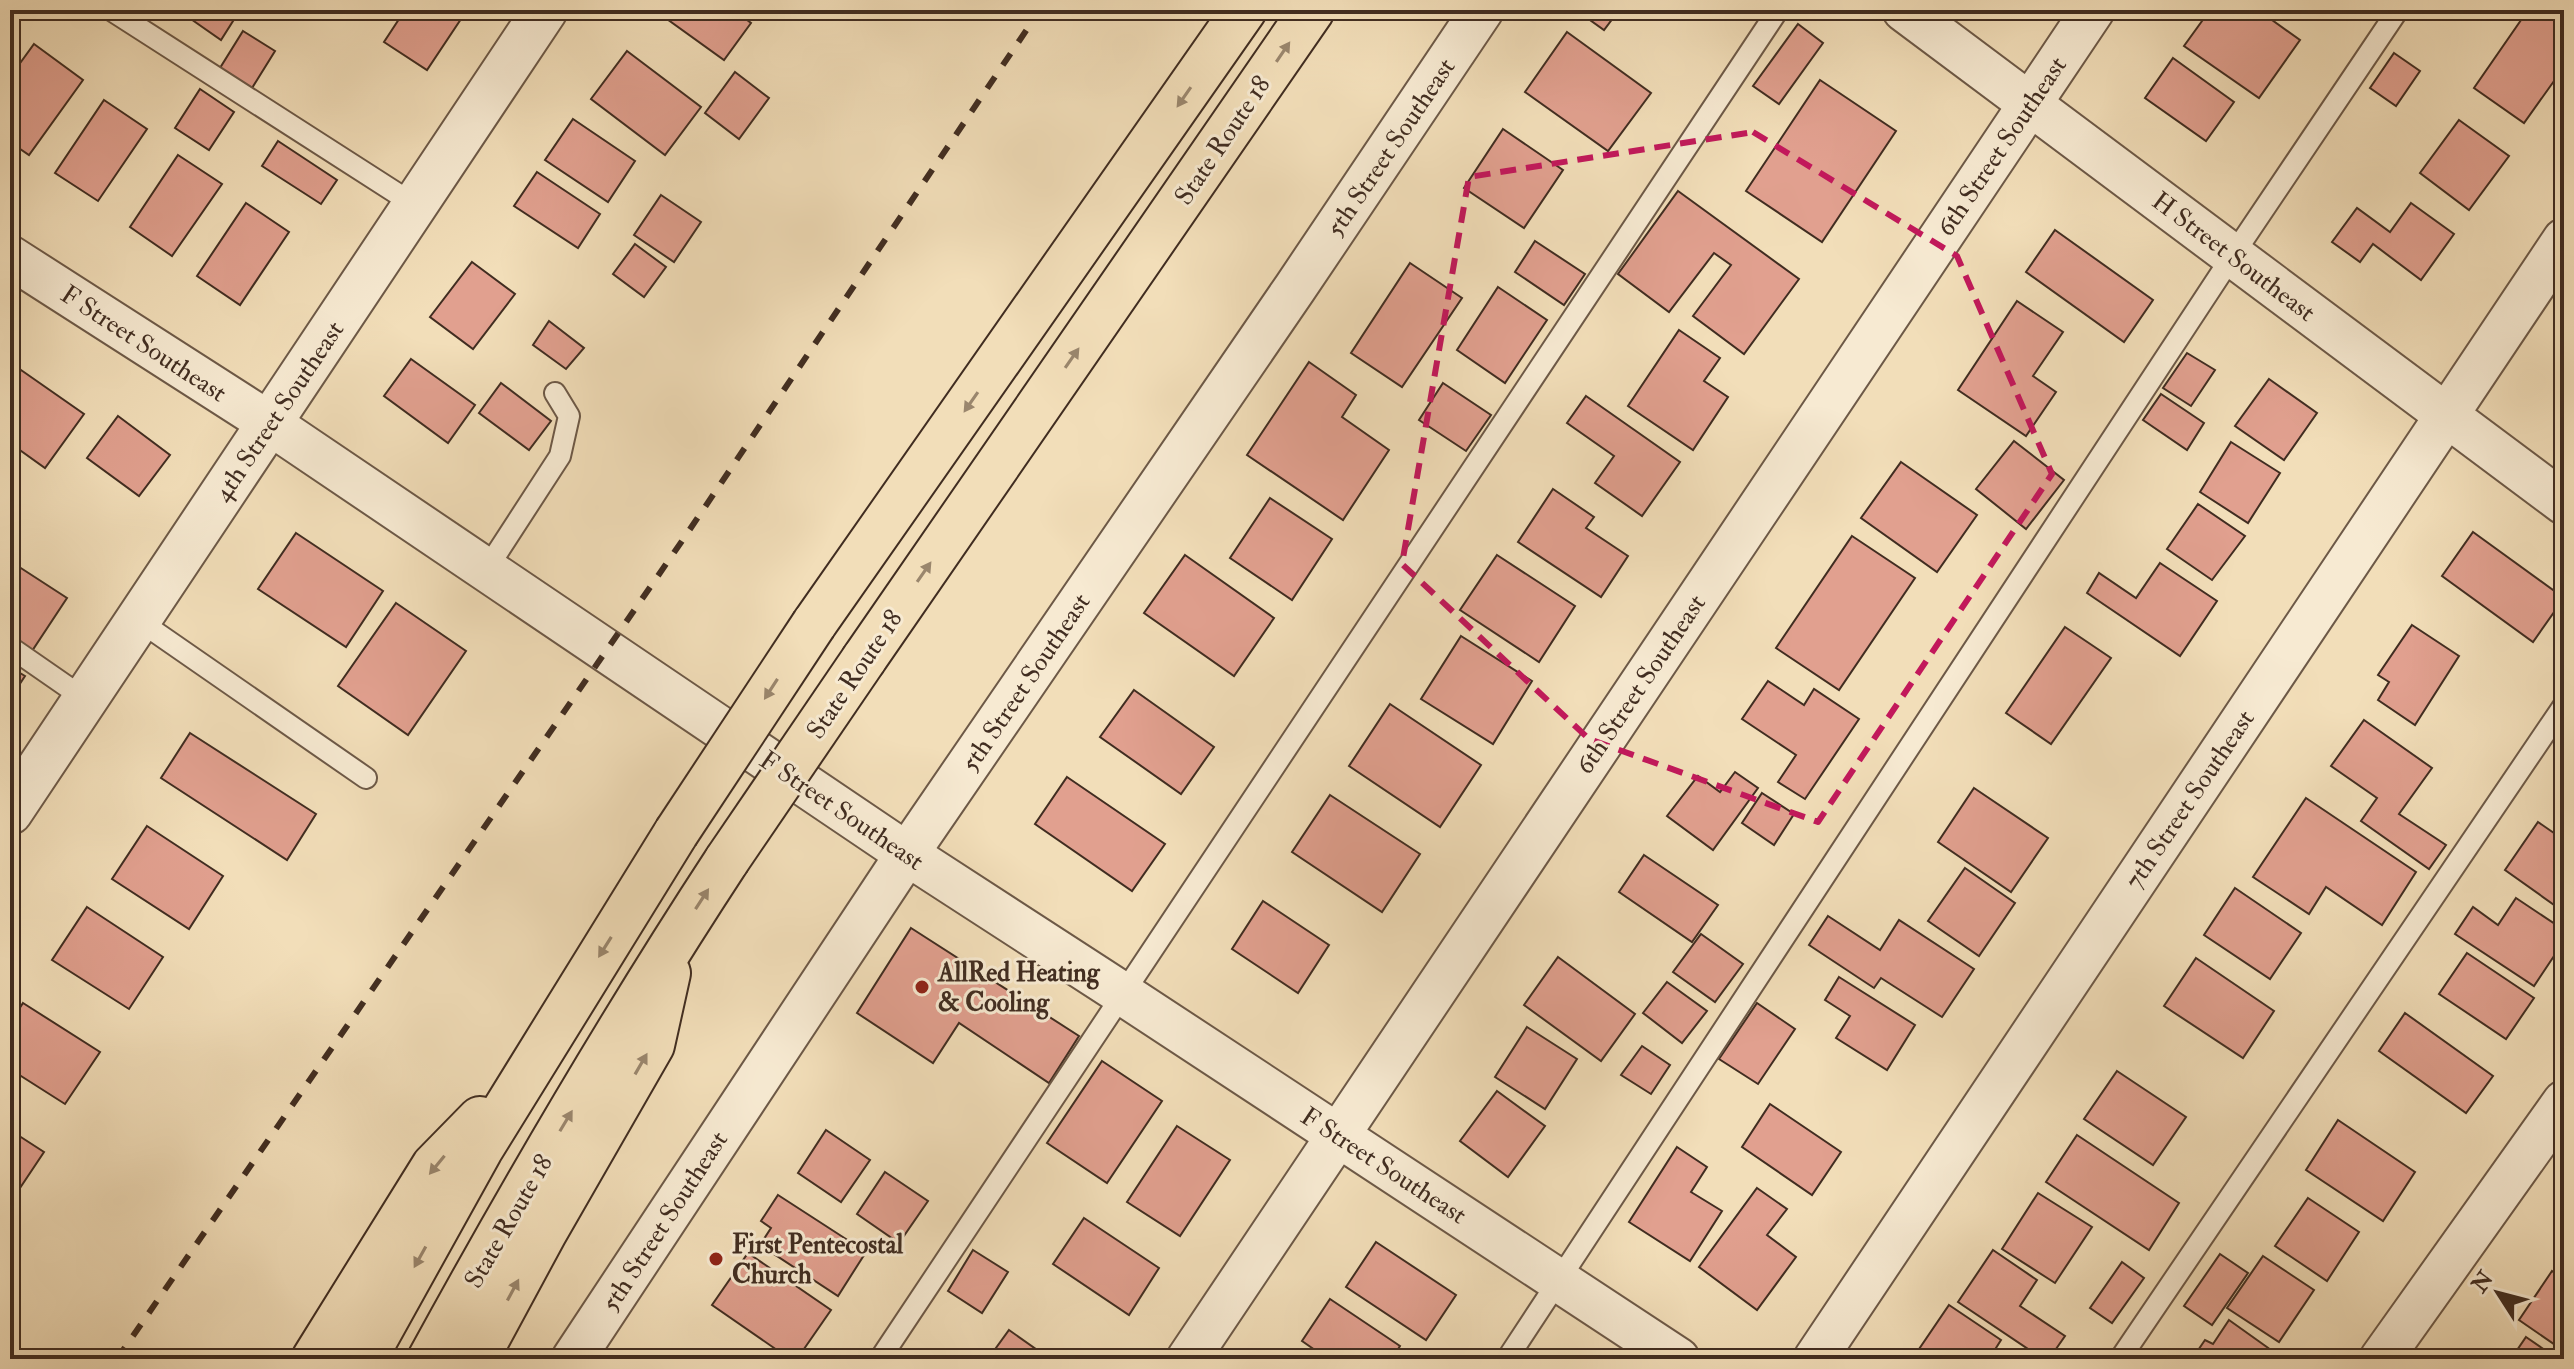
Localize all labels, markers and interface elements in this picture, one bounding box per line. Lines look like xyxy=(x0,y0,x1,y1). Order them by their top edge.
one-way arrow xyxy=(1275,41,1290,62)
street label: 6th Street Southeast xyxy=(1930,51,2074,243)
street label: 5th Street Southeast xyxy=(1319,52,1462,243)
street label: State Route 18 xyxy=(1168,70,1278,211)
one-way arrow xyxy=(1177,87,1192,108)
street label: H Street Southeast xyxy=(2145,185,2321,329)
street label: F Street Southeast xyxy=(55,278,232,409)
street label: 4th Street Southeast xyxy=(207,315,351,508)
one-way arrow xyxy=(1064,348,1079,369)
one-way arrow xyxy=(964,392,979,413)
one-way arrow xyxy=(916,562,931,583)
street label: 5th Street Southeast xyxy=(954,587,1097,778)
street label: 6th Street Southeast xyxy=(1569,589,1713,781)
street label: State Route 18 xyxy=(800,604,910,745)
one-way arrow xyxy=(765,678,779,700)
street label: 7th Street Southeast xyxy=(2118,704,2262,895)
street label: F Street Southeast xyxy=(753,744,930,878)
one-way arrow xyxy=(694,889,709,910)
one-way arrow xyxy=(598,936,613,957)
place label: AllRed Heating & Cooling xyxy=(937,957,1101,1020)
marker: AllRed Heating & Cooling xyxy=(913,978,931,996)
one-way arrow xyxy=(634,1053,648,1075)
street label: F Street Southeast xyxy=(1295,1100,1472,1231)
one-way arrow xyxy=(558,1110,572,1132)
street label: 5th Street Southeast xyxy=(595,1125,735,1318)
street label: State Route 18 xyxy=(458,1149,560,1294)
one-way arrow xyxy=(428,1155,445,1176)
place label: First Pentecostal Church xyxy=(732,1229,903,1291)
one-way arrow xyxy=(413,1246,427,1269)
marker: First Pentecostal Church xyxy=(707,1250,725,1268)
north arrow xyxy=(2458,1253,2538,1333)
text: N xyxy=(2465,1265,2500,1299)
one-way arrow xyxy=(506,1279,520,1302)

